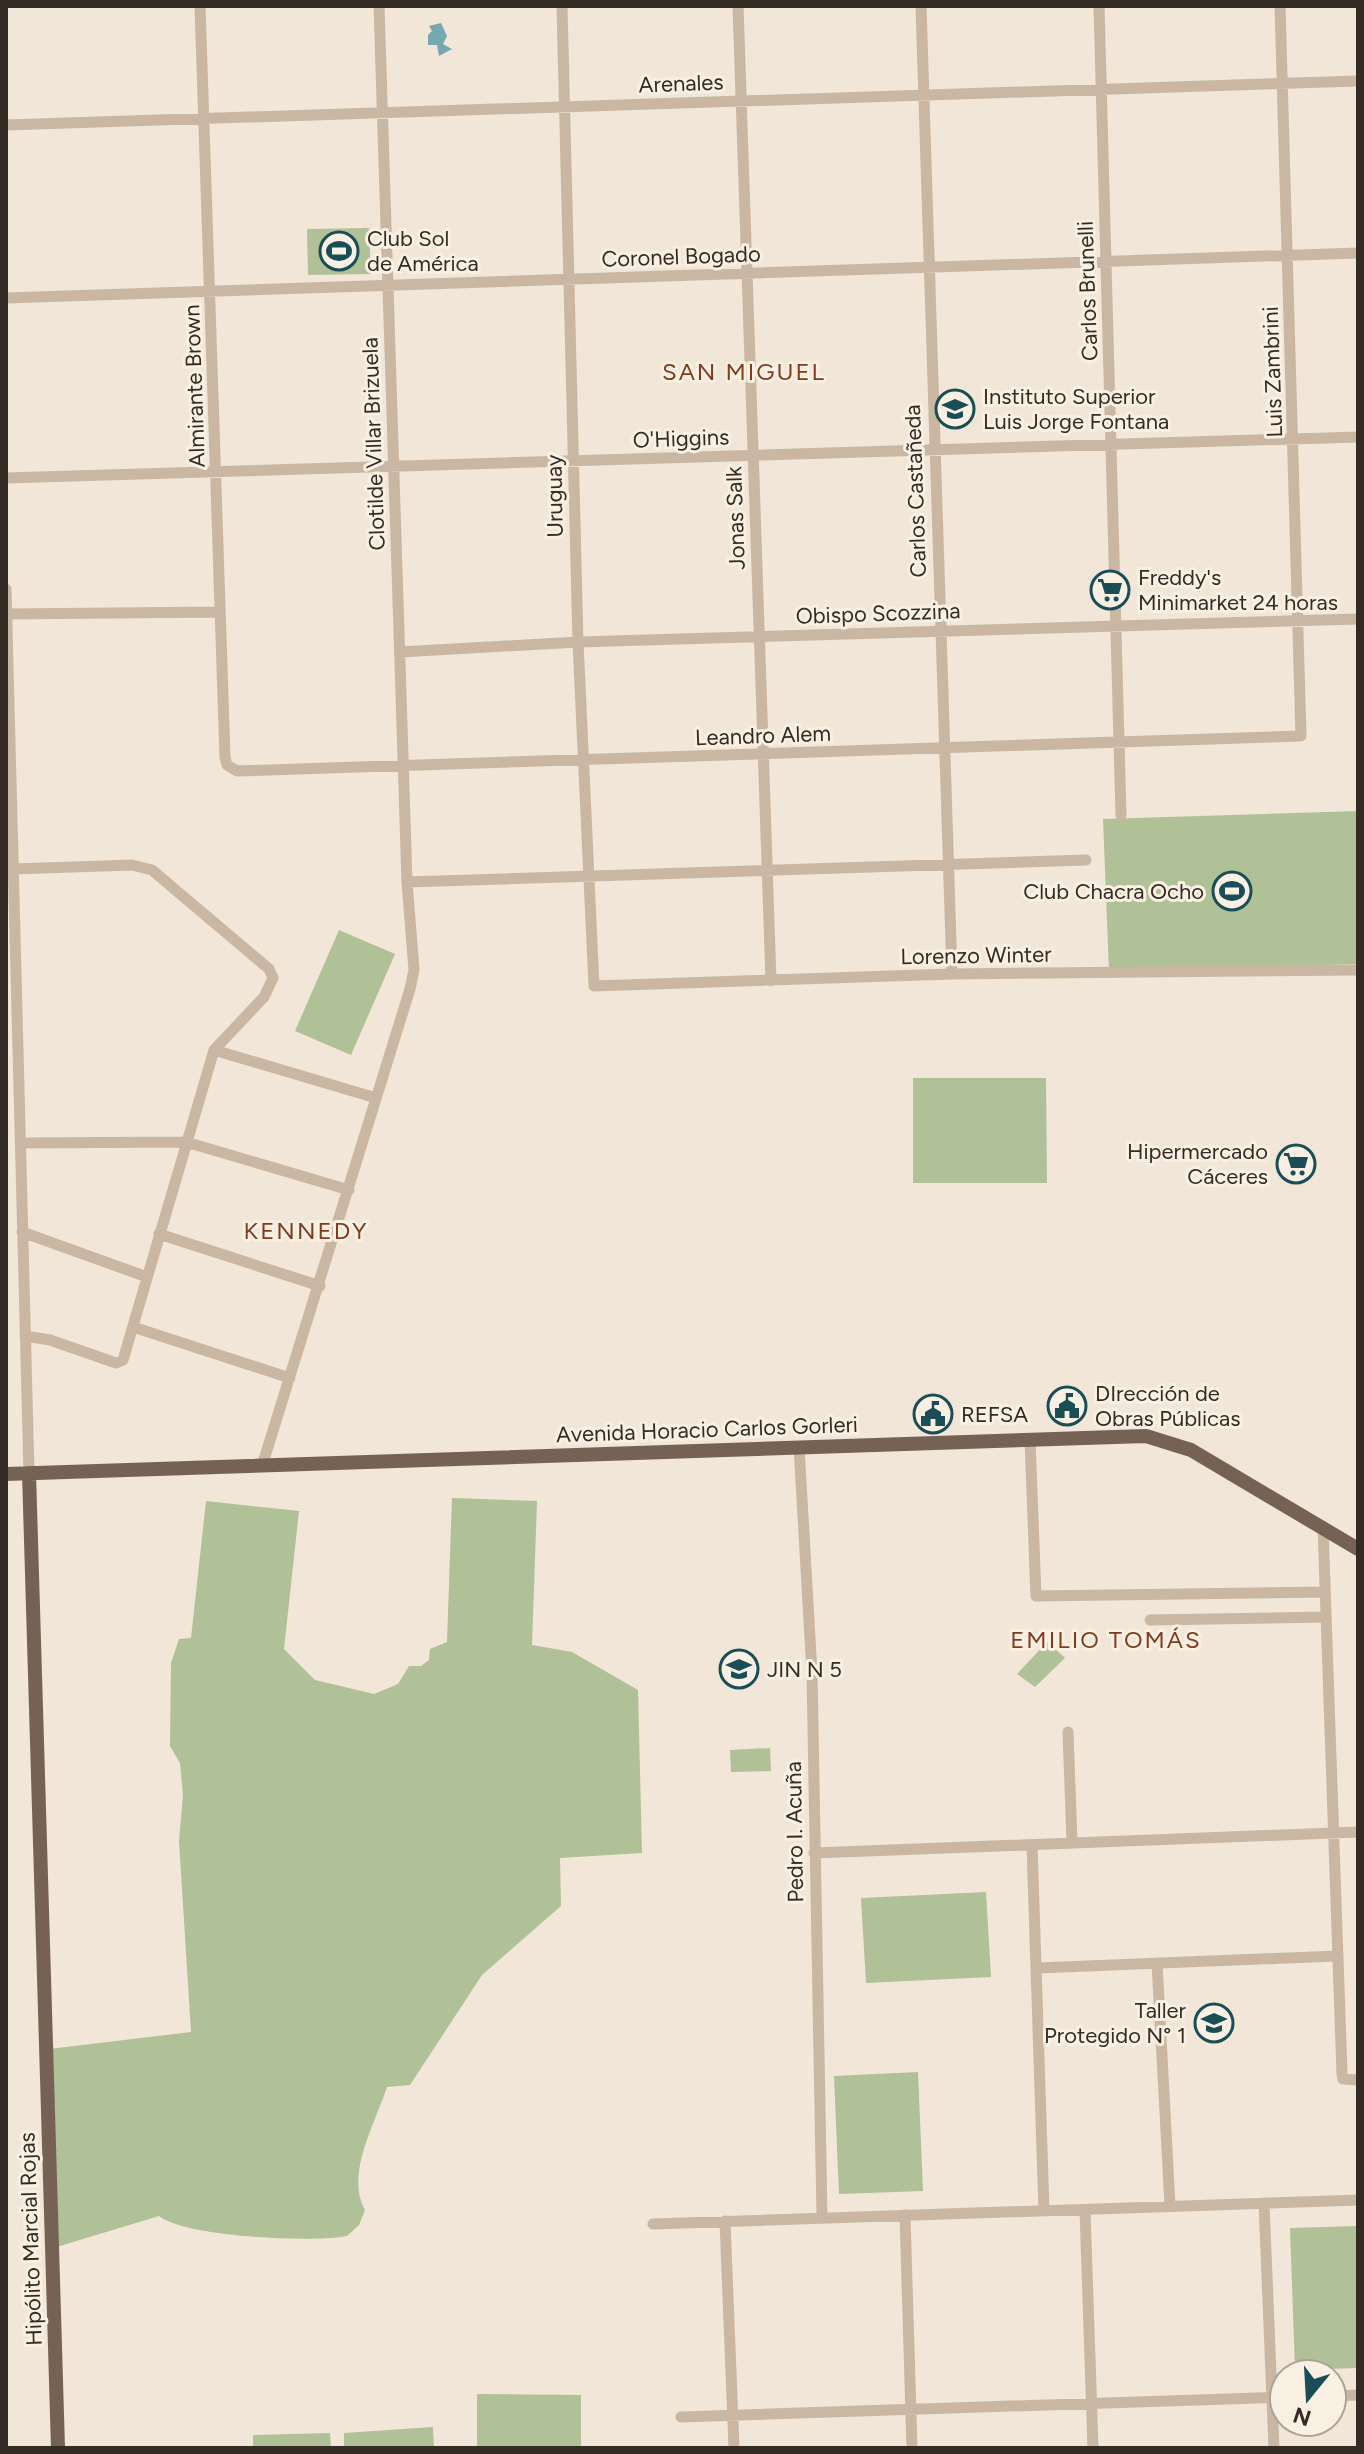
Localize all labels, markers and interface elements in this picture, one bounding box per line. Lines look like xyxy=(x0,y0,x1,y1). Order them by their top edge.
street label: Arenales xyxy=(638,69,724,98)
street label: Carlos Brunelli xyxy=(1072,221,1103,361)
place label: Club Sol de América xyxy=(367,225,479,277)
sports icon: Club Sol de América xyxy=(318,230,360,272)
street label: Coronel Bogado xyxy=(601,240,761,273)
street label: Almirante Brown xyxy=(178,304,211,468)
street label: Luis Zambrini xyxy=(1257,306,1288,438)
street label: Clotilde Villar Brizuela xyxy=(356,337,391,551)
district label: SAN MIGUEL xyxy=(662,357,826,386)
place label: Instituto Superior Luis Jorge Fontana xyxy=(983,383,1169,435)
school or university icon: Instituto Superior Luis Jorge Fontana xyxy=(934,388,976,430)
street label: Carlos Castañeda xyxy=(899,404,932,578)
street label: O'Higgins xyxy=(632,423,730,454)
street label: Uruguay xyxy=(540,454,569,538)
street label: Jonas Salk xyxy=(720,465,751,570)
place label: Freddy's Minimarket 24 horas xyxy=(1138,564,1338,616)
supermarket icon: Freddy's Minimarket 24 horas xyxy=(1089,569,1131,611)
street label: Obispo Scozzina xyxy=(795,597,961,630)
street label: Leandro Alem xyxy=(695,720,831,751)
sports icon: Club Chacra Ocho xyxy=(1211,870,1253,912)
place label: Club Chacra Ocho xyxy=(1023,878,1204,905)
street label: Lorenzo Winter xyxy=(900,941,1052,970)
place label: Hipermercado Cáceres xyxy=(1127,1138,1268,1190)
supermarket icon: Hipermercado Cáceres xyxy=(1275,1143,1317,1185)
district label: KENNEDY xyxy=(244,1216,369,1245)
place label: DIrección de Obras Públicas xyxy=(1095,1380,1240,1432)
public building icon: DIrección de Obras Públicas xyxy=(1046,1385,1088,1427)
public building icon: REFSA xyxy=(912,1393,954,1435)
place label: REFSA xyxy=(961,1401,1028,1428)
street label: Avenida Horacio Carlos Gorleri xyxy=(556,1411,858,1448)
district label: EMILIO TOMÁS xyxy=(1010,1625,1202,1654)
school or university icon: JIN N 5 xyxy=(718,1648,760,1690)
place label: JIN N 5 xyxy=(767,1656,842,1683)
street label: Pedro I. Acuña xyxy=(780,1761,809,1903)
place label: Taller Protegido N° 1 xyxy=(1044,1997,1187,2049)
school or university icon: Taller Protegido N° 1 xyxy=(1193,2002,1235,2044)
street label: Hipólito Marcial Rojas xyxy=(13,2132,48,2346)
north arrow xyxy=(1268,2358,1348,2438)
text: N xyxy=(1290,2401,1314,2432)

